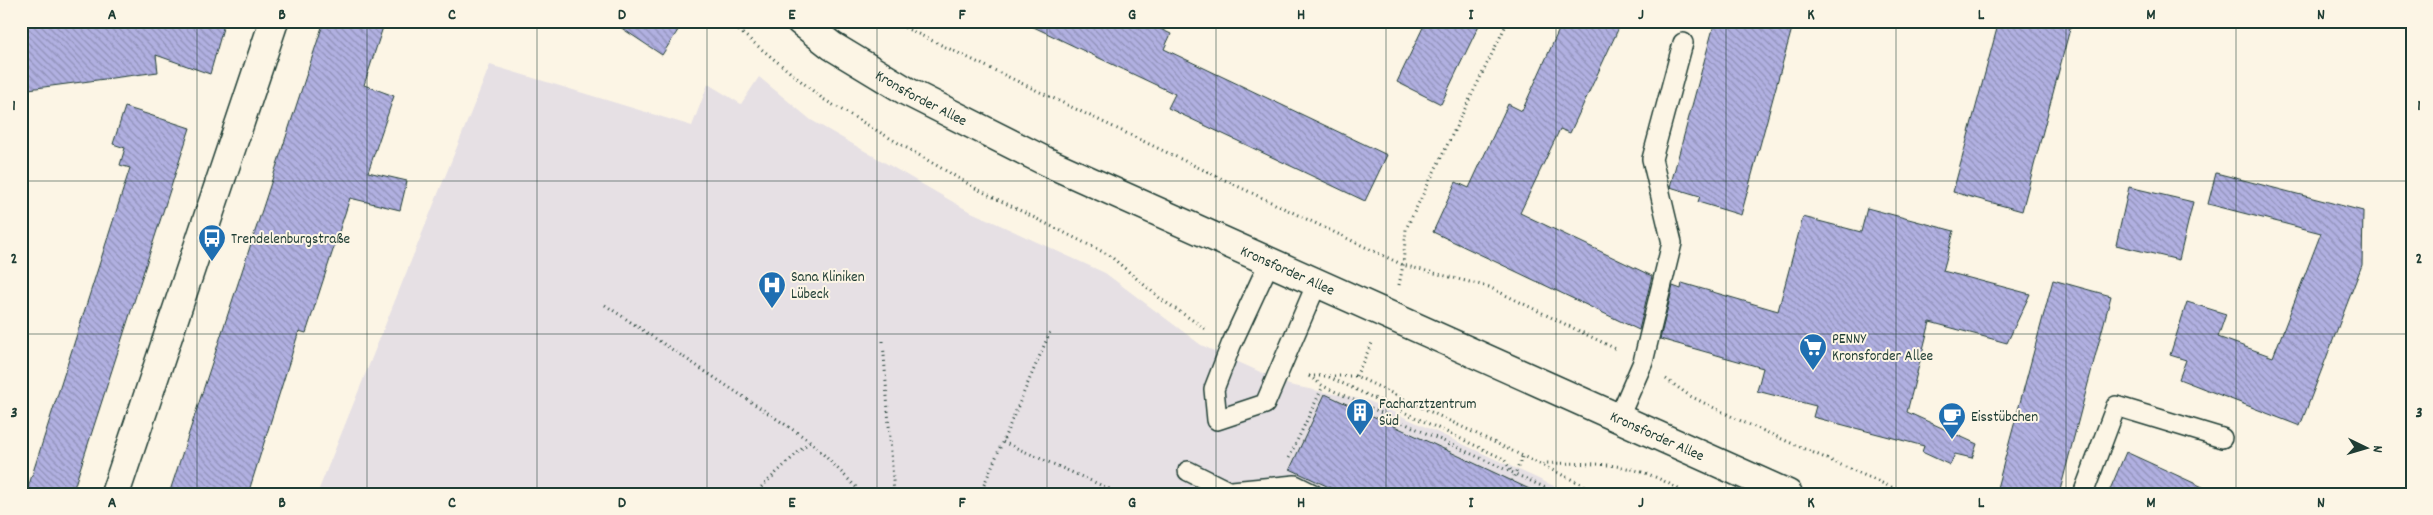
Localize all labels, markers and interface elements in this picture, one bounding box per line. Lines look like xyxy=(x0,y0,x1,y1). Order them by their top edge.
text: A xyxy=(108,4,117,27)
text: B xyxy=(278,4,286,27)
text: C xyxy=(448,4,456,27)
text: D xyxy=(618,4,627,27)
text: E xyxy=(788,4,796,27)
text: F xyxy=(958,4,966,27)
text: G xyxy=(1128,4,1136,27)
text: H xyxy=(1297,4,1305,27)
text: I xyxy=(1469,4,1475,27)
text: J xyxy=(1638,4,1644,27)
text: K xyxy=(1807,4,1815,27)
text: L xyxy=(1978,4,1985,27)
text: M xyxy=(2146,4,2156,27)
text: N xyxy=(2317,4,2325,27)
street label: Kronsforder Allee xyxy=(870,66,971,133)
text: 1 xyxy=(12,95,16,118)
text: 1 xyxy=(2417,95,2421,118)
bus stop icon: Trendelenburgstraße xyxy=(197,223,227,262)
place label: Trendelenburgstraße xyxy=(231,229,351,251)
street label: Kronsforder Allee xyxy=(1236,241,1338,303)
text: 2 xyxy=(11,248,18,271)
text: 2 xyxy=(2416,248,2423,271)
place label: Sana Kliniken Lübeck xyxy=(791,267,865,306)
hospital icon: Sana Kliniken Lübeck xyxy=(757,270,787,309)
place label: PENNY Kronsforder Allee xyxy=(1832,329,1934,368)
supermarket icon: PENNY Kronsforder Allee xyxy=(1798,332,1828,371)
place label: Facharztzentrum Süd xyxy=(1379,394,1477,433)
building icon: Facharztzentrum Süd xyxy=(1345,397,1375,436)
cafe icon: Eisstübchen xyxy=(1937,401,1967,440)
text: 3 xyxy=(10,402,18,425)
text: 3 xyxy=(2415,402,2423,425)
street label: Kronsforder Allee xyxy=(1606,407,1708,468)
place label: Eisstübchen xyxy=(1971,407,2038,429)
north arrow xyxy=(2340,422,2390,472)
text: N xyxy=(2367,445,2387,453)
text: A xyxy=(108,492,117,515)
text: B xyxy=(278,492,286,515)
text: C xyxy=(448,492,456,515)
text: D xyxy=(618,492,627,515)
text: E xyxy=(788,492,796,515)
text: F xyxy=(958,492,966,515)
text: G xyxy=(1128,492,1136,515)
text: H xyxy=(1297,492,1305,515)
text: I xyxy=(1469,492,1475,515)
text: J xyxy=(1638,492,1644,515)
text: K xyxy=(1807,492,1815,515)
text: L xyxy=(1978,492,1985,515)
text: M xyxy=(2146,492,2156,515)
text: N xyxy=(2317,492,2325,515)

